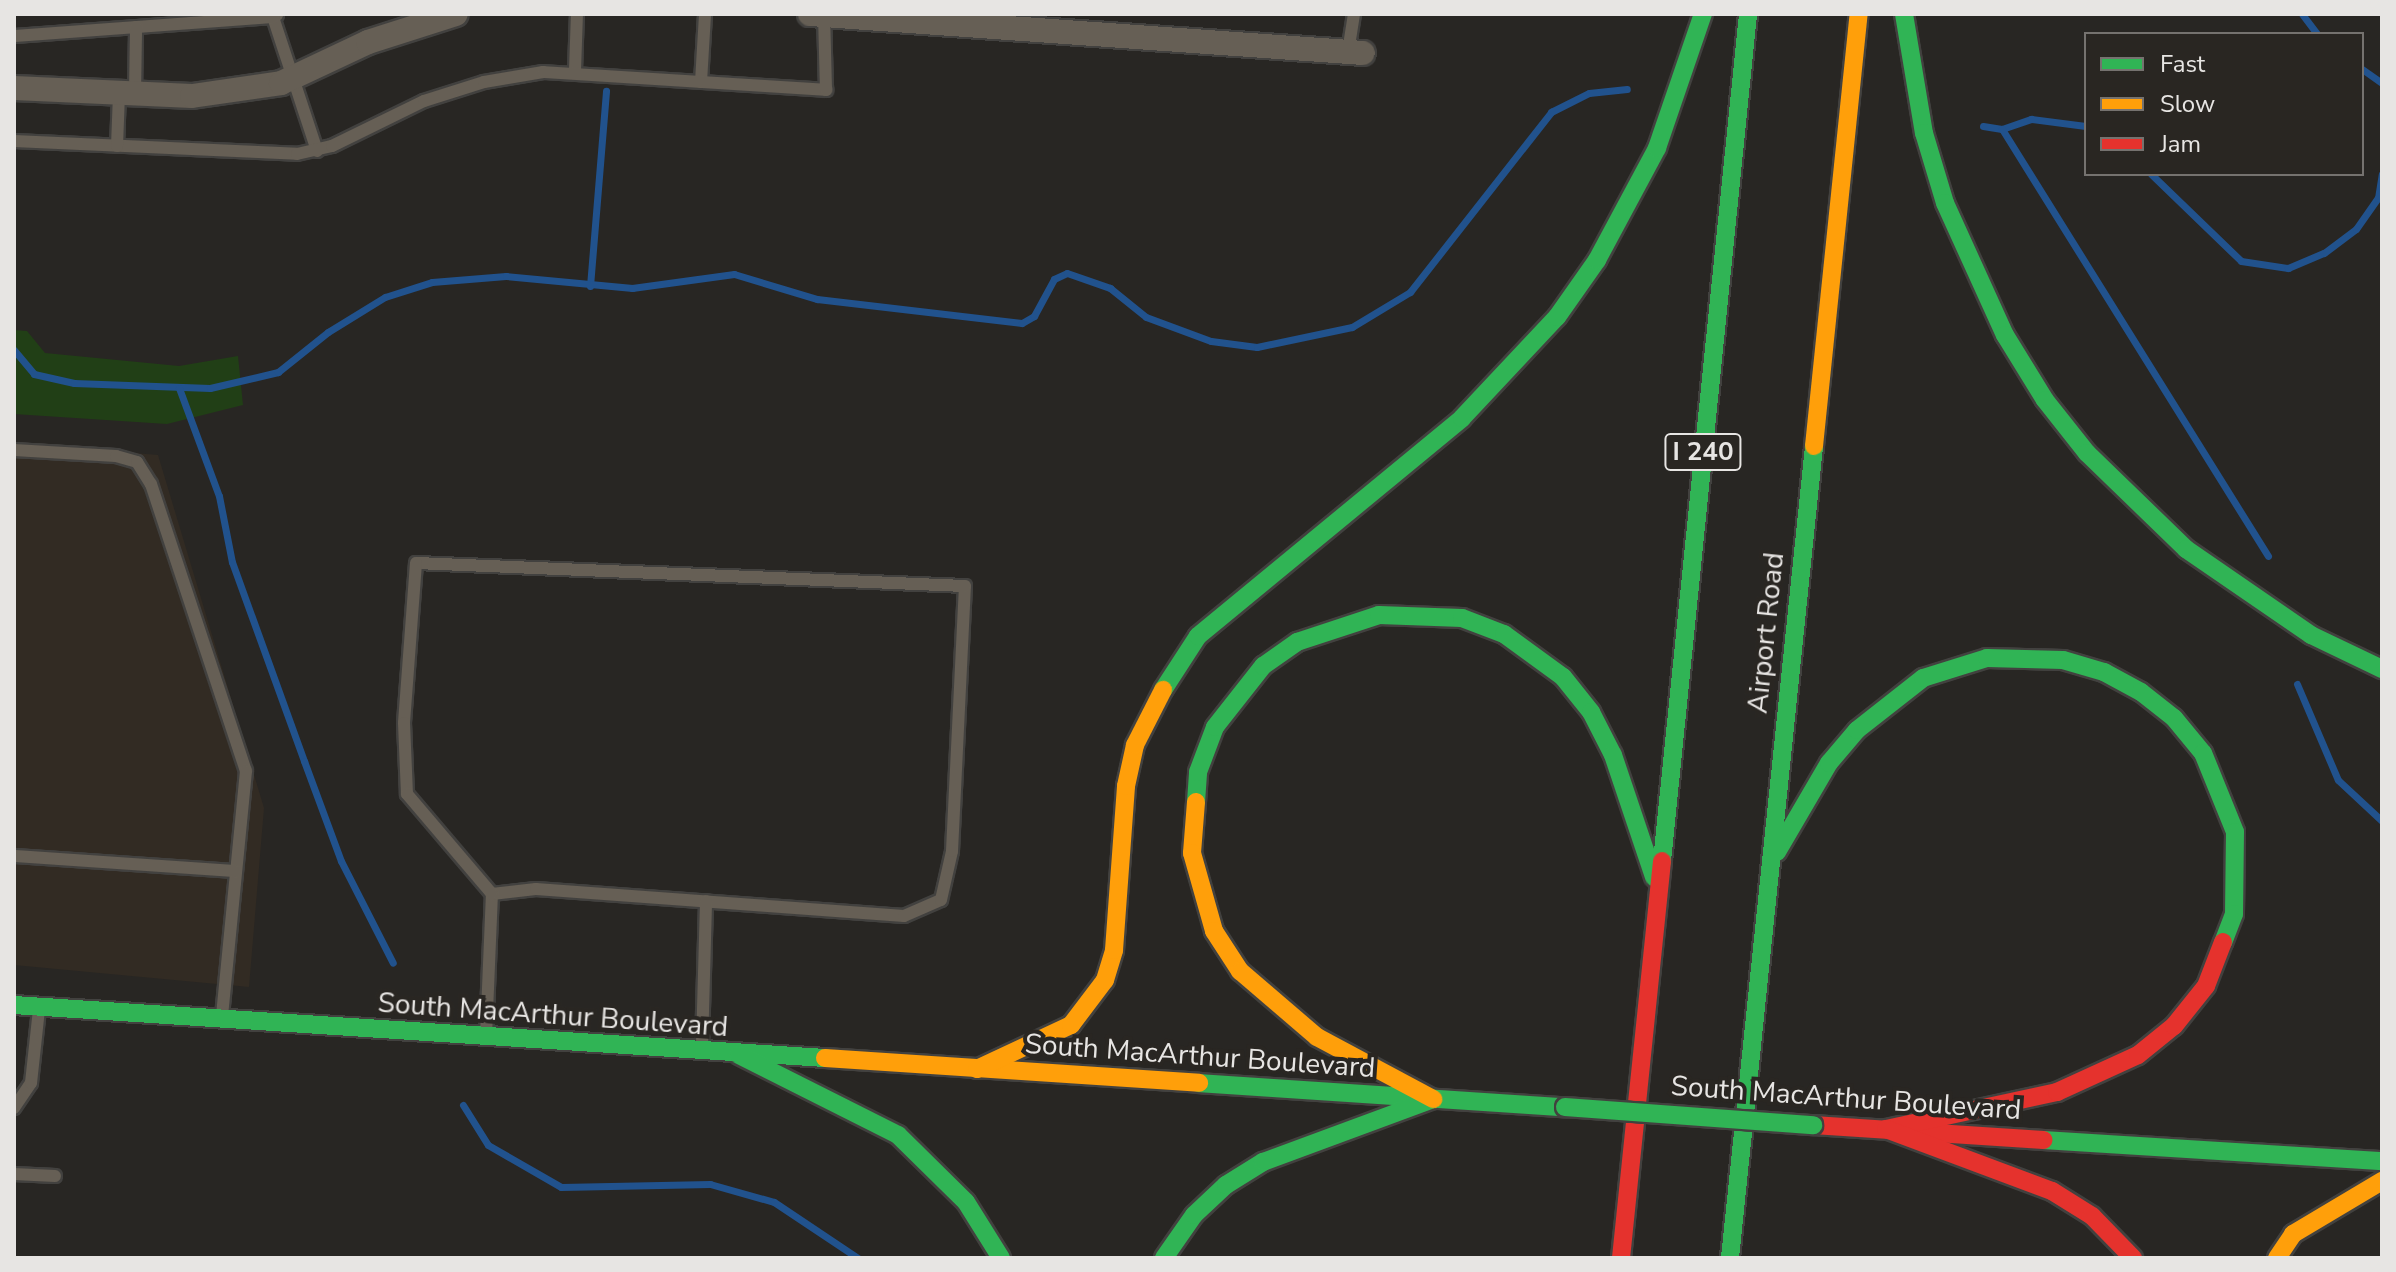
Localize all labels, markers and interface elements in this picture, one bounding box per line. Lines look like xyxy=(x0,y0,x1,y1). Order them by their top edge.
legend xyxy=(2084,32,2364,176)
text: Fast xyxy=(2160,48,2205,80)
text: Slow xyxy=(2160,88,2215,120)
text: Jam xyxy=(2160,128,2201,160)
road number: I 240 xyxy=(1663,430,1743,474)
street label: Airport Road xyxy=(1741,551,1791,715)
street label: South MacArthur Boulevard xyxy=(377,986,729,1044)
street label: South MacArthur Boulevard xyxy=(1024,1027,1376,1085)
street label: South MacArthur Boulevard xyxy=(1670,1069,2022,1127)

